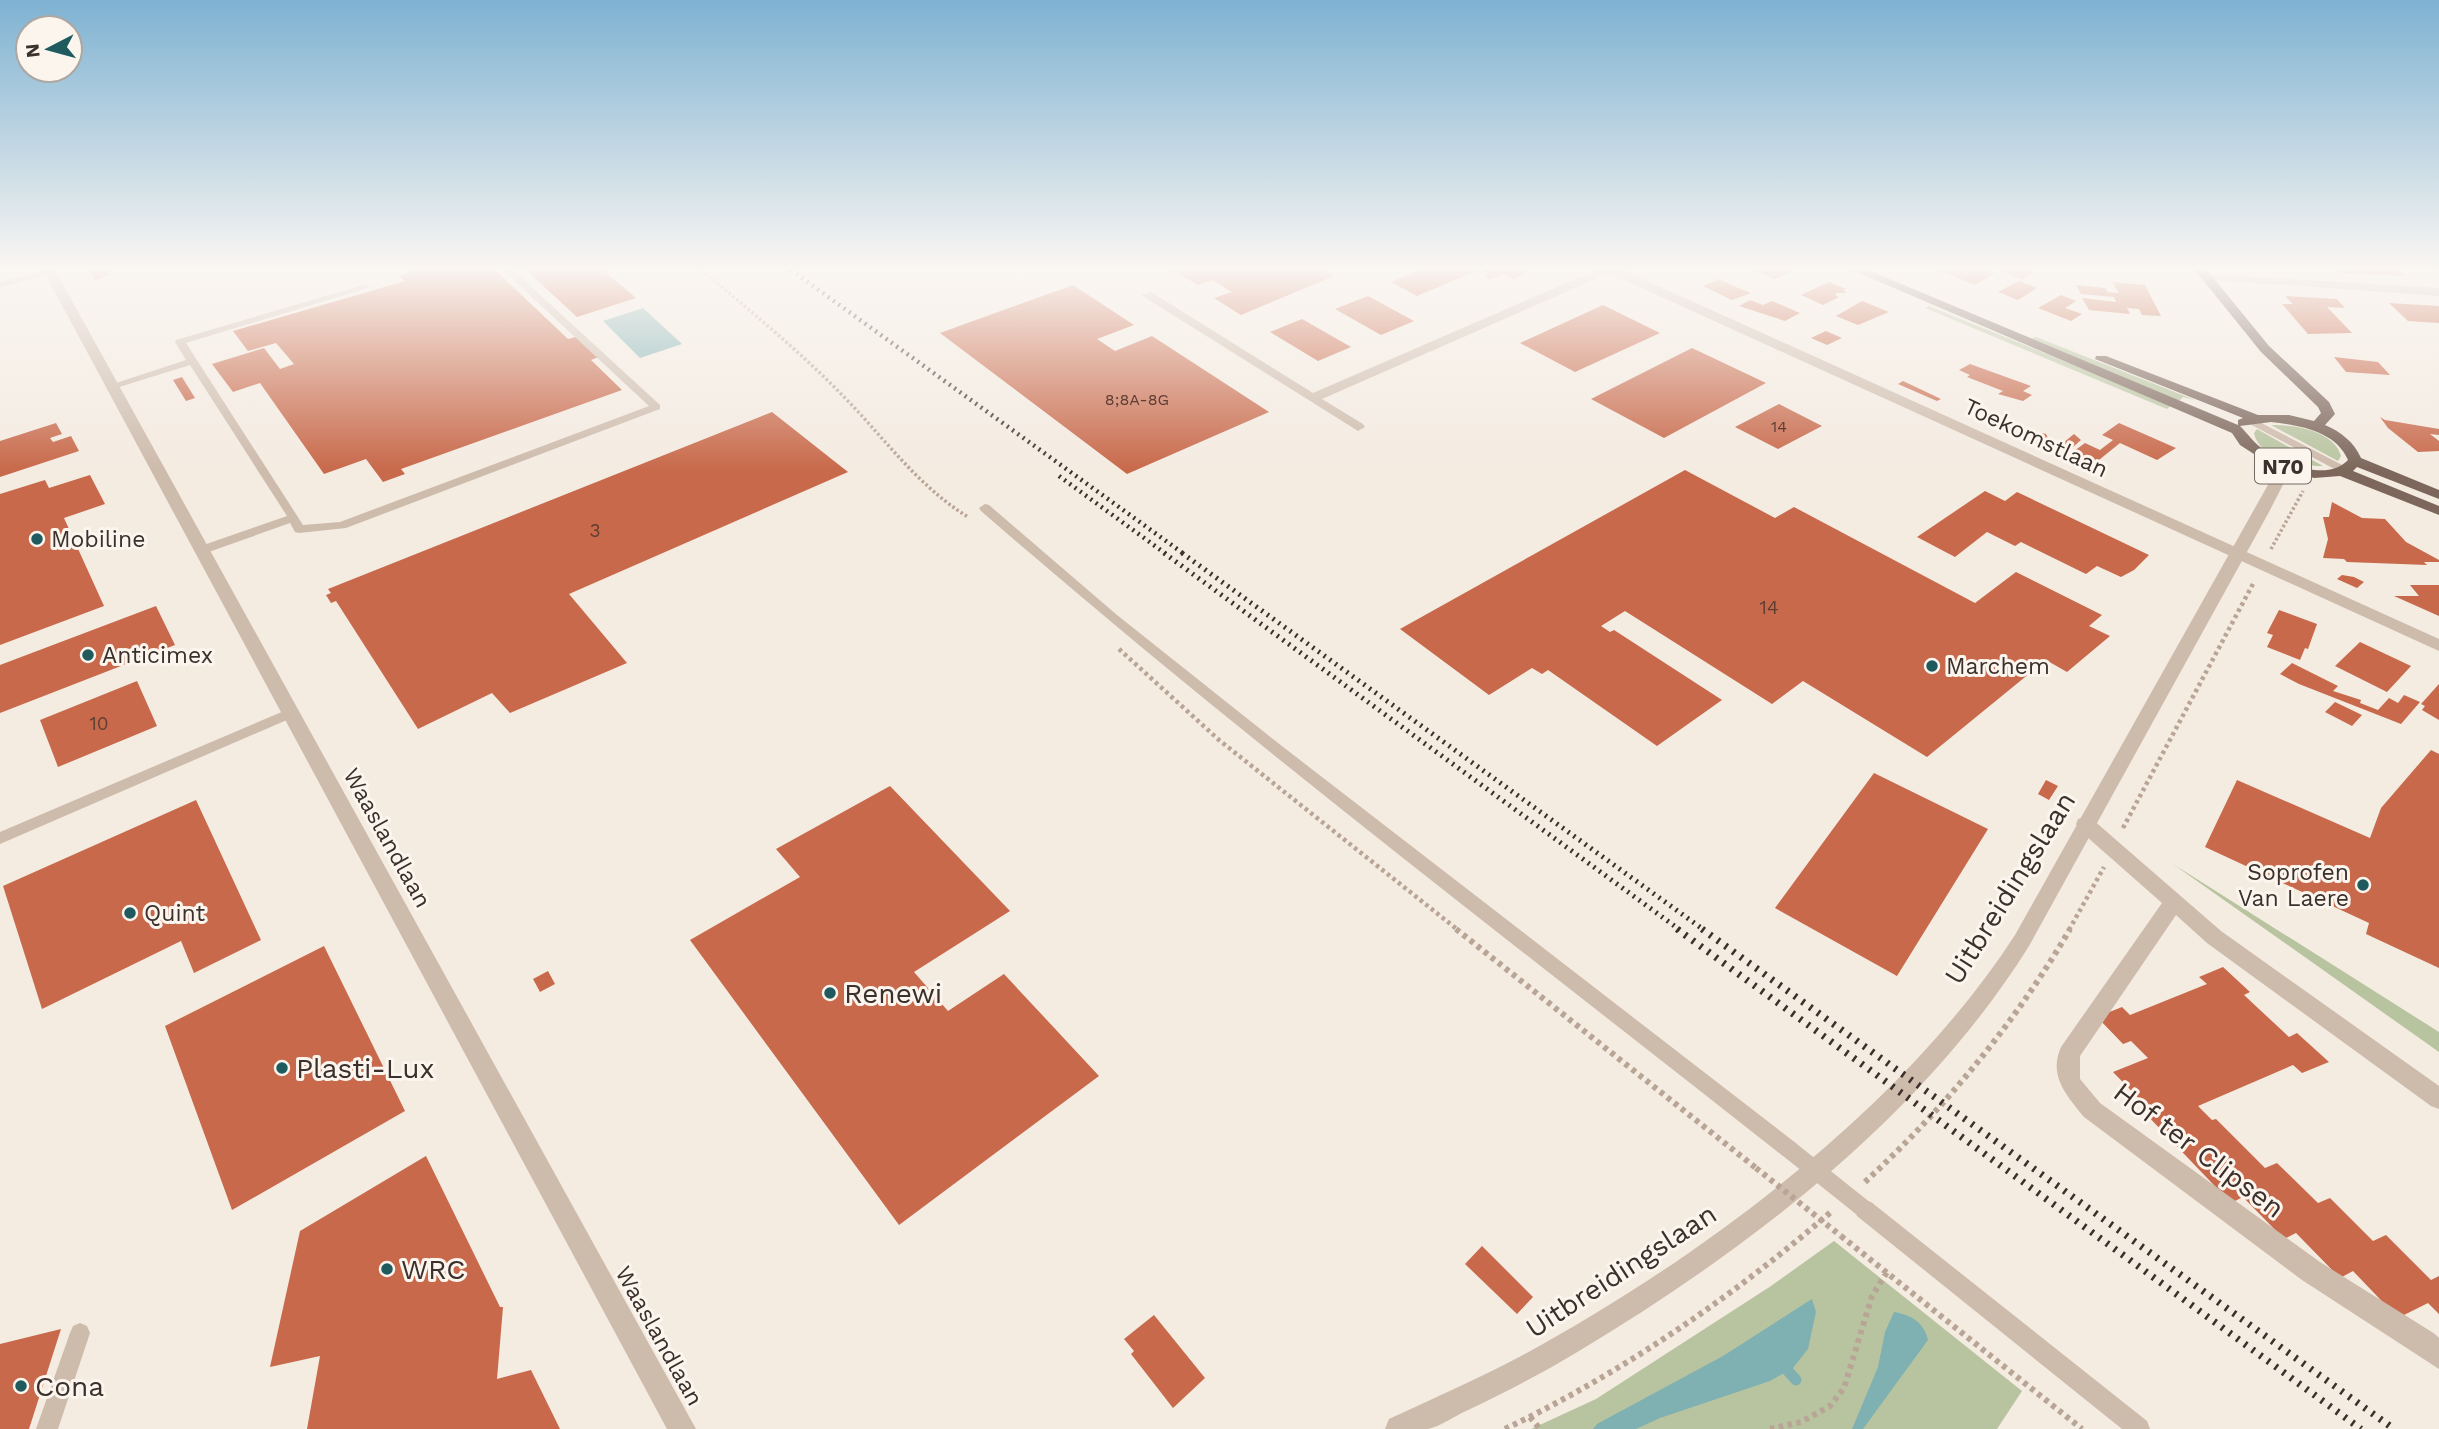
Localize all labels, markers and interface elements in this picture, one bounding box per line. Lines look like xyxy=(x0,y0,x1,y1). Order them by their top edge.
north arrow xyxy=(14,14,84,84)
text: N xyxy=(20,43,45,59)
house number: 8;8A-8G xyxy=(1105,390,1169,409)
street label: Toekomstlaan xyxy=(1960,393,2112,483)
house number: 14 xyxy=(1771,417,1787,436)
road number: N70 xyxy=(2255,448,2311,484)
house number: 3 xyxy=(589,519,601,542)
place label: Mobiline xyxy=(51,526,145,553)
marker: Mobiline xyxy=(29,531,45,547)
house number: 14 xyxy=(1759,596,1779,619)
place label: Anticimex xyxy=(102,642,213,669)
marker: Anticimex xyxy=(80,647,96,663)
place label: Marchem xyxy=(1946,653,2050,680)
marker: Marchem xyxy=(1924,658,1940,674)
house number: 10 xyxy=(89,712,109,735)
street label: Waaslandlaan xyxy=(338,764,436,912)
street label: Uitbreidingslaan xyxy=(1938,786,2082,990)
place label: Soprofen Van Laere xyxy=(2238,859,2349,912)
marker: Soprofen Van Laere xyxy=(2355,877,2371,893)
place label: Quint xyxy=(144,900,206,927)
marker: Quint xyxy=(122,905,138,921)
place label: Renewi xyxy=(844,977,942,1010)
marker: Renewi xyxy=(822,985,838,1001)
place label: Plasti-Lux xyxy=(296,1052,434,1085)
marker: Plasti-Lux xyxy=(274,1060,290,1076)
street label: Hof ter Clipsen xyxy=(2107,1075,2291,1225)
street label: Uitbreidingslaan xyxy=(1520,1197,1722,1345)
place label: WRC xyxy=(401,1253,466,1286)
marker: WRC xyxy=(379,1261,395,1277)
street label: Waaslandlaan xyxy=(610,1262,708,1410)
place label: Cona xyxy=(35,1370,104,1403)
marker: Cona xyxy=(13,1378,29,1394)

